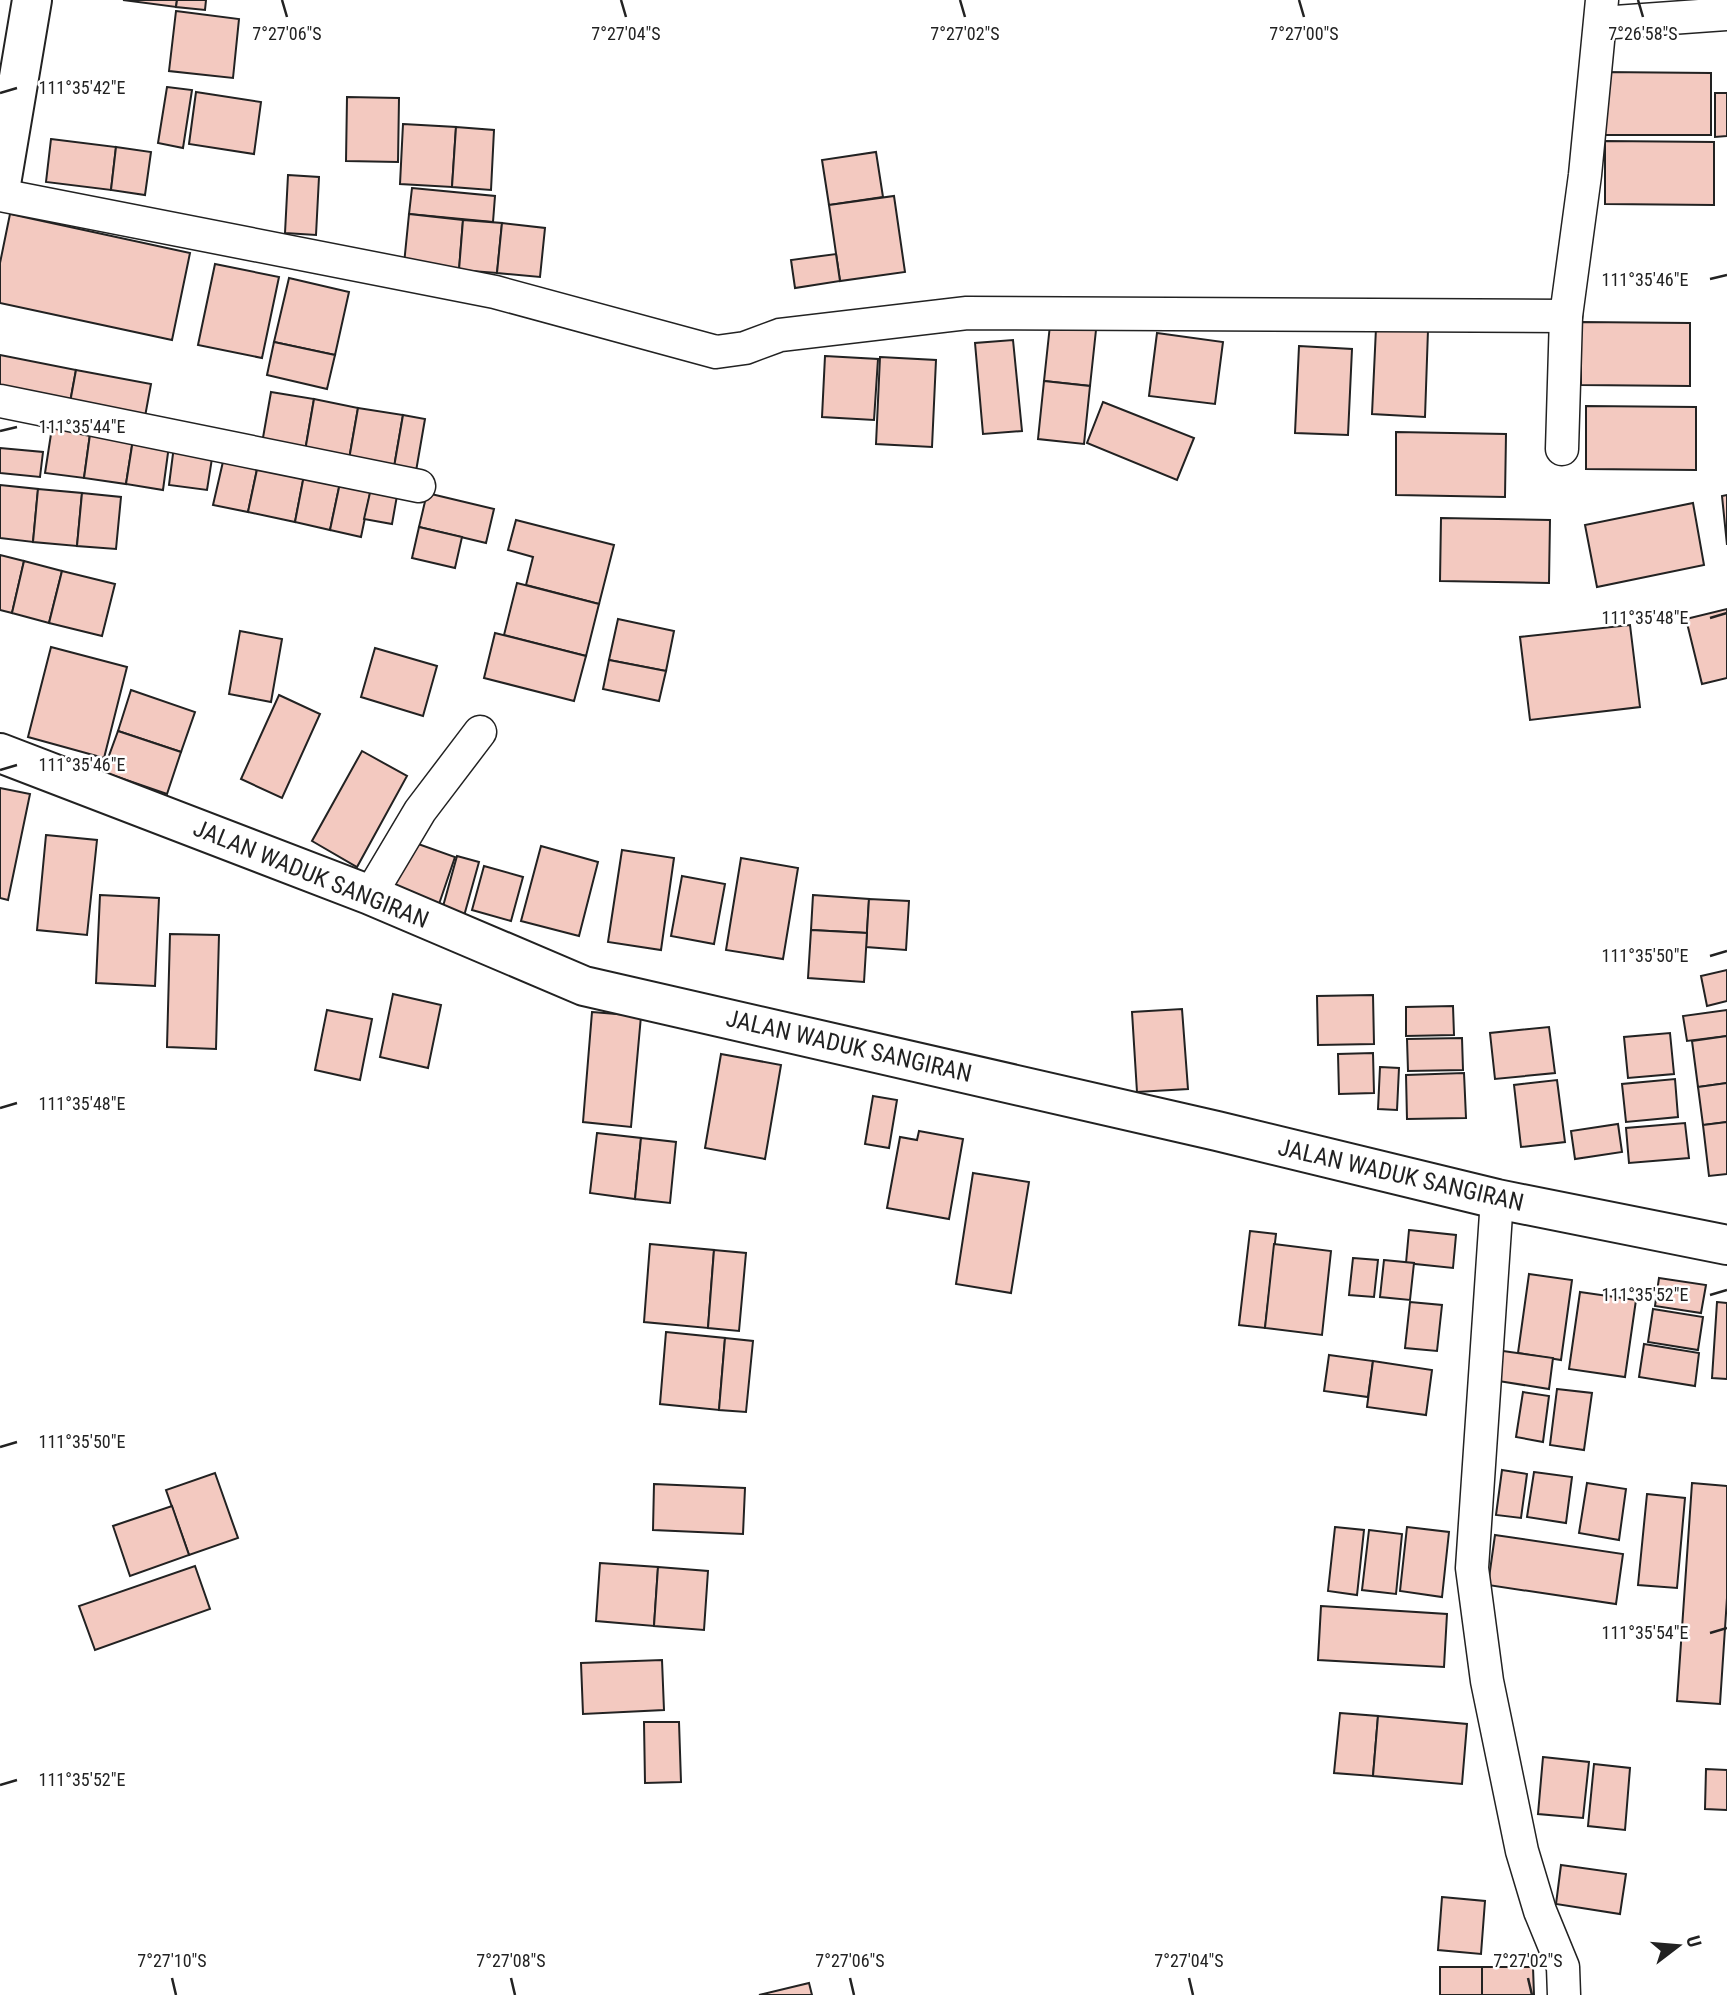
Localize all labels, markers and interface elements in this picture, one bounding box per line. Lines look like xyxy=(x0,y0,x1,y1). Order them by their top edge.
text: 7°27'06"S xyxy=(252,23,322,44)
text: 7°27'04"S xyxy=(591,23,661,44)
text: 7°27'02"S xyxy=(930,23,1000,44)
text: 7°27'00"S xyxy=(1269,23,1339,44)
text: 7°26'58"S xyxy=(1608,23,1678,44)
text: 111°35'42"E xyxy=(39,77,125,98)
text: 111°35'46"E xyxy=(1602,269,1688,290)
text: 111°35'44"E xyxy=(39,416,125,437)
text: 111°35'48"E xyxy=(1602,607,1688,628)
text: 111°35'46"E xyxy=(39,754,125,775)
street label: JALAN WADUK SANGIRAN xyxy=(189,814,433,934)
text: 111°35'50"E xyxy=(1602,945,1688,966)
street label: JALAN WADUK SANGIRAN xyxy=(723,1004,975,1088)
text: 111°35'48"E xyxy=(39,1093,125,1114)
street label: JALAN WADUK SANGIRAN xyxy=(1275,1133,1527,1217)
text: 111°35'52"E xyxy=(1602,1284,1688,1305)
text: 111°35'50"E xyxy=(39,1431,125,1452)
text: 111°35'54"E xyxy=(1602,1622,1688,1643)
text: 111°35'52"E xyxy=(39,1769,125,1790)
north arrow xyxy=(1643,1911,1713,1981)
text: U xyxy=(1681,1933,1706,1950)
text: 7°27'10"S xyxy=(137,1950,207,1971)
text: 7°27'08"S xyxy=(476,1950,546,1971)
text: 7°27'06"S xyxy=(815,1950,885,1971)
text: 7°27'04"S xyxy=(1154,1950,1224,1971)
text: 7°27'02"S xyxy=(1493,1950,1563,1971)

